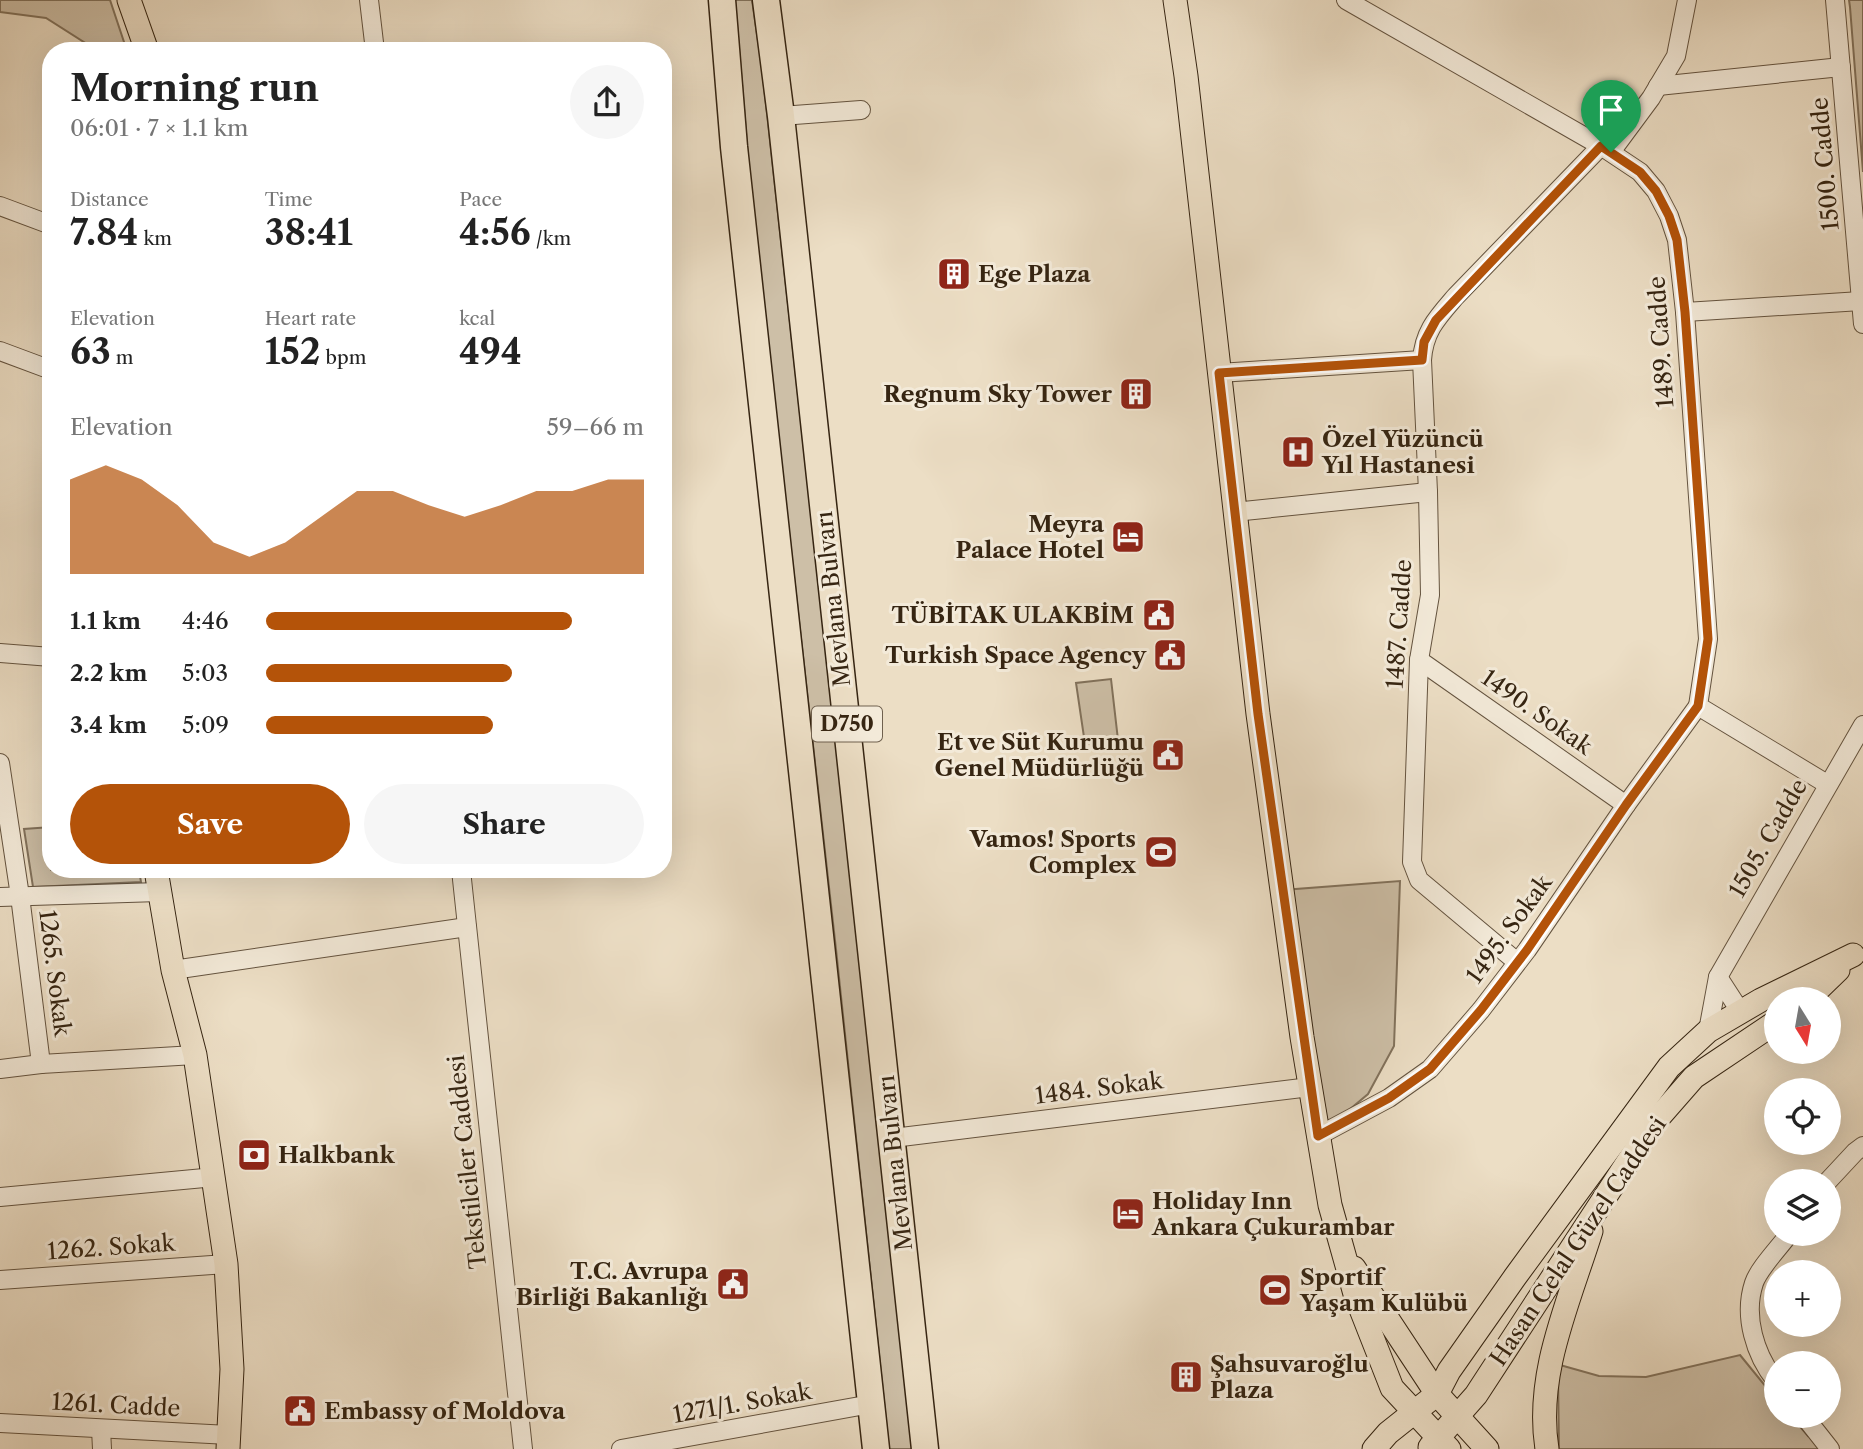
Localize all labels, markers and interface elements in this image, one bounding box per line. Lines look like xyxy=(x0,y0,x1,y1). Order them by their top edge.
text: Morning run xyxy=(70,64,319,111)
button: share xyxy=(570,65,644,139)
pin xyxy=(1581,80,1641,152)
icon: arrive xyxy=(1592,91,1630,129)
street label: 1500. Cadde xyxy=(1805,96,1845,232)
text: 06:01 · 7 × 1.1 km xyxy=(70,114,248,142)
text: Distance xyxy=(70,188,149,211)
text: Time xyxy=(265,188,313,211)
text: Pace xyxy=(459,188,502,211)
text: 7.84 xyxy=(70,211,138,254)
text: 38:41 xyxy=(265,211,353,254)
text: 4:56 xyxy=(459,211,531,254)
text: km xyxy=(138,227,172,250)
text: /km xyxy=(531,227,571,250)
building icon: Ege Plaza xyxy=(935,255,973,293)
place label: Ege Plaza xyxy=(978,260,1091,288)
street label: 1489. Cadde xyxy=(1642,275,1680,409)
text: Elevation xyxy=(70,307,155,330)
text: Heart rate xyxy=(265,307,356,330)
text: kcal xyxy=(459,307,495,330)
text: 63 xyxy=(70,330,111,373)
text: 152 xyxy=(265,330,320,373)
text: 494 xyxy=(459,330,522,373)
text: m xyxy=(111,346,133,369)
text: bpm xyxy=(320,346,366,369)
building icon: Regnum Sky Tower xyxy=(1117,375,1155,413)
place label: Regnum Sky Tower xyxy=(883,380,1113,408)
text: Elevation xyxy=(70,413,173,441)
text: 59–66 m xyxy=(546,413,644,441)
place label: Özel Yüzüncü Yıl Hastanesi xyxy=(1321,425,1484,479)
hospital icon: Özel Yüzüncü Yıl Hastanesi xyxy=(1279,433,1317,471)
street label: Mevlana Bulvarı xyxy=(810,510,856,688)
place label: Meyra Palace Hotel xyxy=(956,510,1105,564)
hotel icon: Meyra Palace Hotel xyxy=(1109,518,1147,556)
street label: 1487. Cadde xyxy=(1381,558,1417,690)
public building icon: TÜBİTAK ULAKBİM xyxy=(1140,596,1178,634)
place label: TÜBİTAK ULAKBİM xyxy=(892,601,1134,629)
text: 1.1 km xyxy=(70,607,141,635)
text: 4:46 xyxy=(182,607,229,635)
public building icon: Turkish Space Agency xyxy=(1151,636,1189,674)
place label: Turkish Space Agency xyxy=(885,641,1147,669)
text: 2.2 km xyxy=(70,659,147,687)
text: 5:03 xyxy=(182,659,228,687)
street label: 1490. Sokak xyxy=(1476,664,1599,761)
road number: D750 xyxy=(812,706,882,742)
text: 3.4 km xyxy=(70,711,147,739)
text: 5:09 xyxy=(182,711,229,739)
place label: Et ve Süt Kurumu Genel Müdürlüğü xyxy=(935,728,1144,782)
public building icon: Et ve Süt Kurumu Genel Müdürlüğü xyxy=(1149,736,1187,774)
street label: 1505. Cadde xyxy=(1723,774,1813,902)
button: Save xyxy=(70,784,350,864)
button: Share xyxy=(364,784,644,864)
place label: Vamos! Sports Complex xyxy=(969,825,1137,879)
sports icon: Vamos! Sports Complex xyxy=(1142,833,1180,871)
street label: 1495. Sokak xyxy=(1460,868,1559,989)
street label: 1265. Sokak xyxy=(33,908,77,1039)
north arrow xyxy=(1764,987,1841,1064)
map controls xyxy=(1764,987,1841,1428)
street label: Tekstilciler Caddesi xyxy=(442,1054,492,1270)
street label: 1484. Sokak xyxy=(1034,1066,1166,1110)
street label: Mevlana Bulvarı xyxy=(872,1074,918,1252)
button: locate xyxy=(1764,1078,1841,1155)
street label: Hasan Celal Güzel Caddesi xyxy=(1484,1111,1672,1371)
bank icon: Halkbank xyxy=(235,1136,273,1174)
place label: Halkbank xyxy=(278,1141,395,1169)
button: layers xyxy=(1764,1169,1841,1246)
place label: Holiday Inn Ankara Çukurambar xyxy=(1151,1187,1395,1241)
hotel icon: Holiday Inn Ankara Çukurambar xyxy=(1109,1195,1147,1233)
street label: 1262. Sokak xyxy=(46,1228,177,1265)
place label: T.C. Avrupa Birliği Bakanlığı xyxy=(516,1257,709,1311)
button: + xyxy=(1764,1260,1841,1337)
place label: Sportif Yaşam Kulübü xyxy=(1299,1263,1468,1317)
public building icon: T.C. Avrupa Birliği Bakanlığı xyxy=(714,1265,752,1303)
sports icon: Sportif Yaşam Kulübü xyxy=(1256,1271,1294,1309)
place label: Şahsuvaroğlu Plaza xyxy=(1210,1350,1369,1404)
button: − xyxy=(1764,1351,1841,1428)
building icon: Şahsuvaroğlu Plaza xyxy=(1167,1358,1205,1396)
street label: 1271/1. Sokak xyxy=(671,1377,815,1429)
street label: 1261. Cadde xyxy=(51,1388,181,1422)
public building icon: Embassy of Moldova xyxy=(281,1392,319,1430)
place label: Embassy of Moldova xyxy=(324,1397,566,1425)

